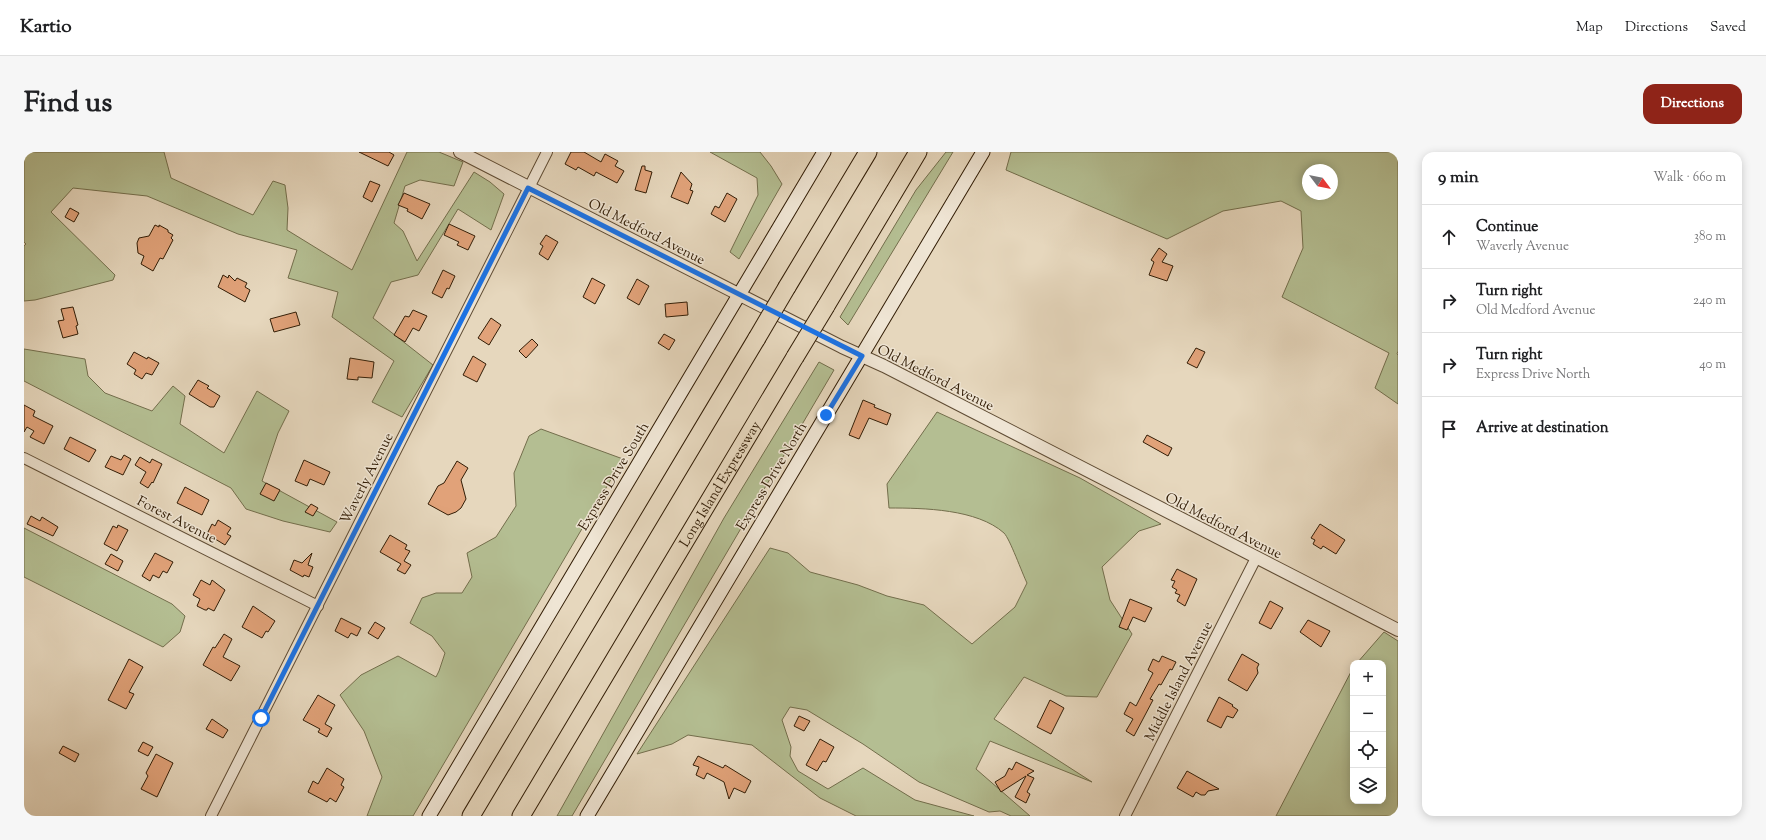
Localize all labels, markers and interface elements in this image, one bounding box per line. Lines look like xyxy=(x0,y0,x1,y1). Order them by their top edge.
text: Kartio xyxy=(20,14,72,41)
text: Map xyxy=(1576,18,1603,38)
text: Directions xyxy=(1625,18,1688,38)
text: Saved xyxy=(1710,18,1746,38)
text: Find us xyxy=(24,84,112,124)
button: Directions xyxy=(1643,84,1742,124)
north arrow xyxy=(1302,164,1338,200)
text: 9 min xyxy=(1438,166,1479,190)
text: Walk · 660 m xyxy=(1653,169,1726,187)
street label: Old Medford Avenue xyxy=(584,195,708,271)
text: Continue xyxy=(1476,217,1538,238)
icon: ahead xyxy=(1438,226,1460,248)
text: 380 m xyxy=(1694,228,1726,246)
text: Waverly Avenue xyxy=(1476,238,1569,256)
text: Turn right xyxy=(1476,281,1542,302)
icon: right xyxy=(1438,290,1460,312)
text: 240 m xyxy=(1693,292,1726,310)
text: Old Medford Avenue xyxy=(1476,302,1596,320)
street label: Old Medford Avenue xyxy=(873,341,997,417)
text: Turn right xyxy=(1476,345,1542,366)
icon: right xyxy=(1438,354,1460,376)
text: 40 m xyxy=(1699,356,1726,374)
text: Express Drive North xyxy=(1476,366,1590,384)
route end xyxy=(817,406,835,424)
street label: Long Island Expressway xyxy=(676,418,767,552)
icon: arrive xyxy=(1438,418,1460,440)
text: Arrive at destination xyxy=(1476,418,1609,439)
street label: Express Drive South xyxy=(574,419,655,535)
street label: Express Drive North xyxy=(732,419,813,535)
street label: Waverly Avenue xyxy=(336,430,399,528)
street label: Old Medford Avenue xyxy=(1161,489,1285,565)
street label: Forest Avenue xyxy=(133,492,219,549)
street label: Middle Island Avenue xyxy=(1141,619,1219,745)
map controls xyxy=(1350,660,1386,804)
button: + xyxy=(1350,660,1386,696)
button: − xyxy=(1350,696,1386,732)
route start xyxy=(252,709,270,727)
button: locate xyxy=(1350,732,1386,768)
button: layers xyxy=(1350,768,1386,804)

